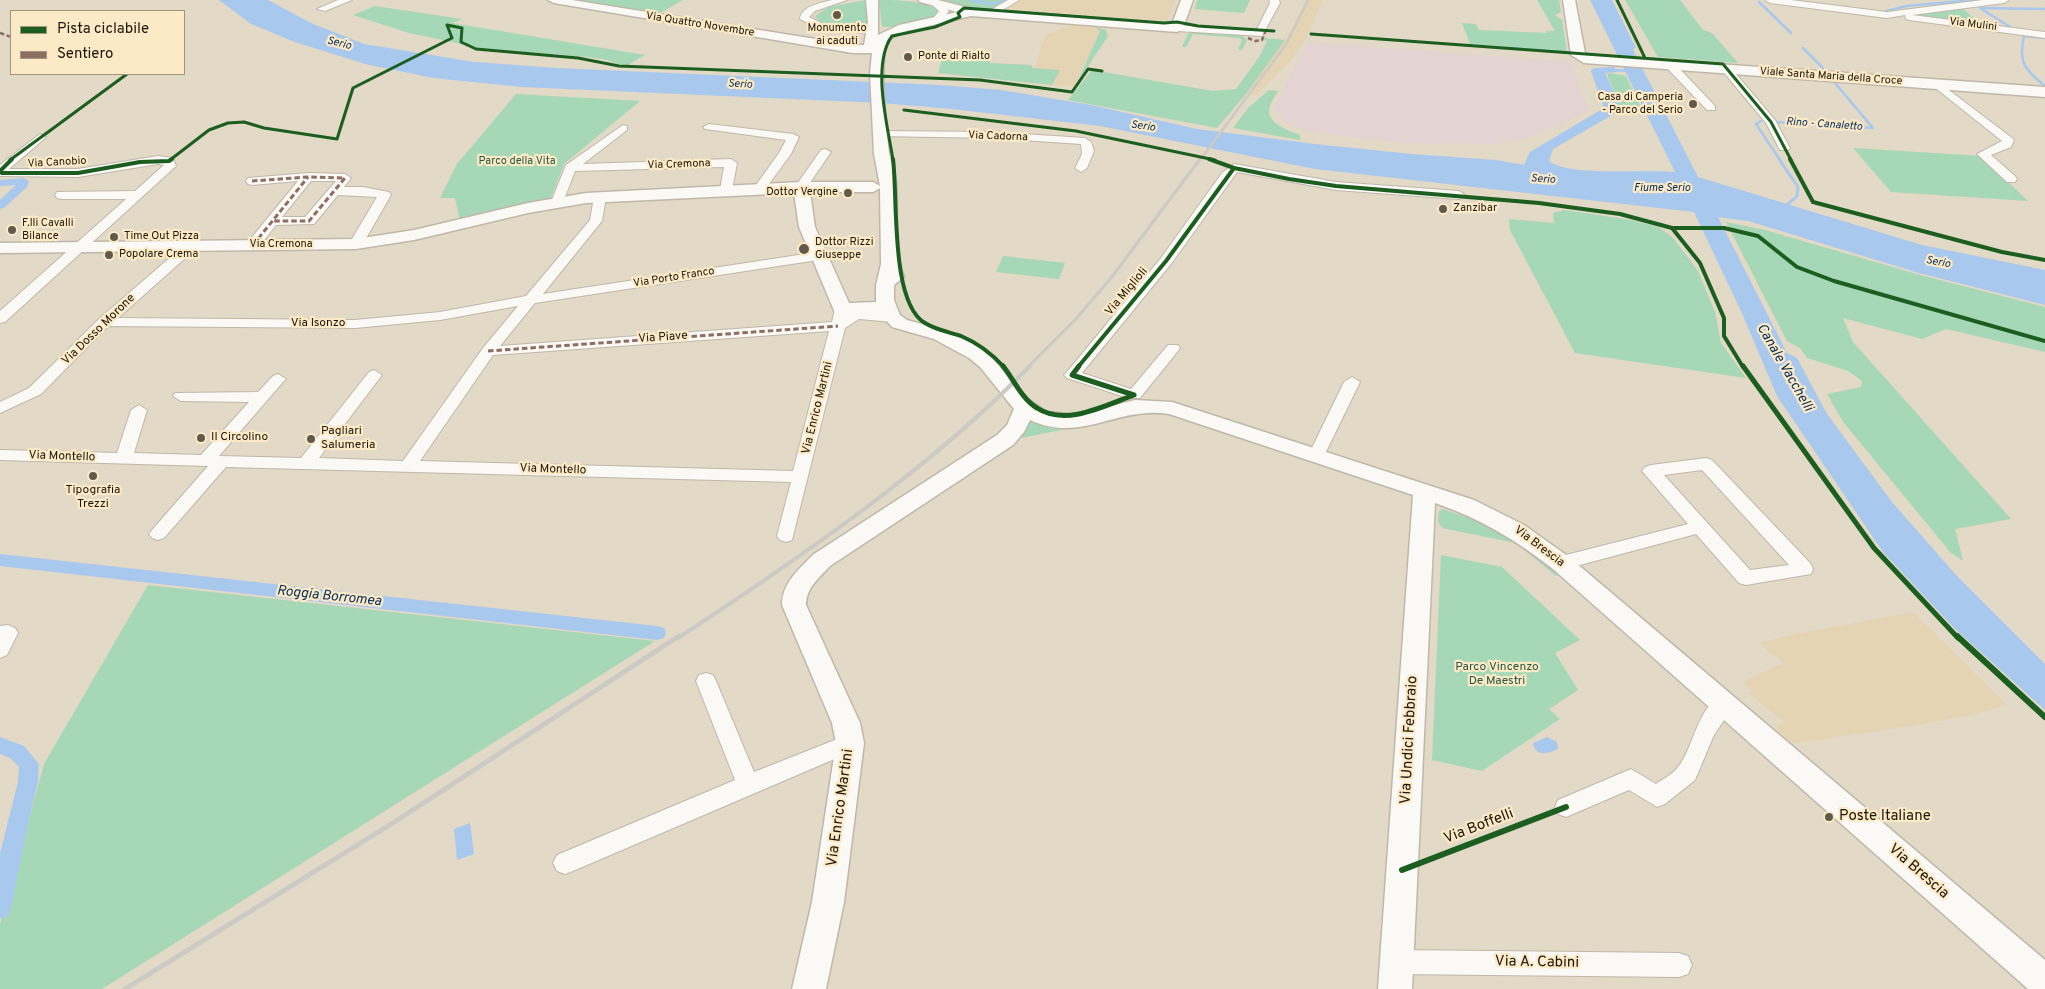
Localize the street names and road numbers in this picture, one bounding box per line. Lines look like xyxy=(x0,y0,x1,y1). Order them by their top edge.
street label: Via Quattro Novembre xyxy=(645,10,755,40)
street label: Via Mulini xyxy=(1948,16,1998,34)
street label: Viale Santa Maria della Croce xyxy=(1759,65,1903,89)
street label: Via Cadorna xyxy=(968,129,1028,145)
street label: Via Canobio xyxy=(27,155,87,171)
street label: Via Cremona xyxy=(647,157,711,173)
street label: Via Cremona xyxy=(249,238,313,252)
street label: Via Porto Franco xyxy=(632,265,716,291)
street label: Via Miglioli xyxy=(1103,265,1151,319)
street label: Via Dosso Morone xyxy=(59,291,139,369)
street label: Via Isonzo xyxy=(291,317,345,331)
street label: Via Piave xyxy=(638,329,688,347)
street label: Via Enrico Martini xyxy=(800,360,836,456)
street label: Via Montello xyxy=(28,449,96,465)
street label: Via Montello xyxy=(519,462,587,478)
street label: Via Brescia xyxy=(1511,523,1567,571)
street label: Via Undici Febbraio xyxy=(1398,675,1422,805)
street label: Via Enrico Martini xyxy=(824,748,858,868)
street label: Via Boffelli xyxy=(1442,805,1516,849)
street label: Via Brescia xyxy=(1884,841,1952,903)
street label: Via A. Cabini xyxy=(1495,953,1579,973)

